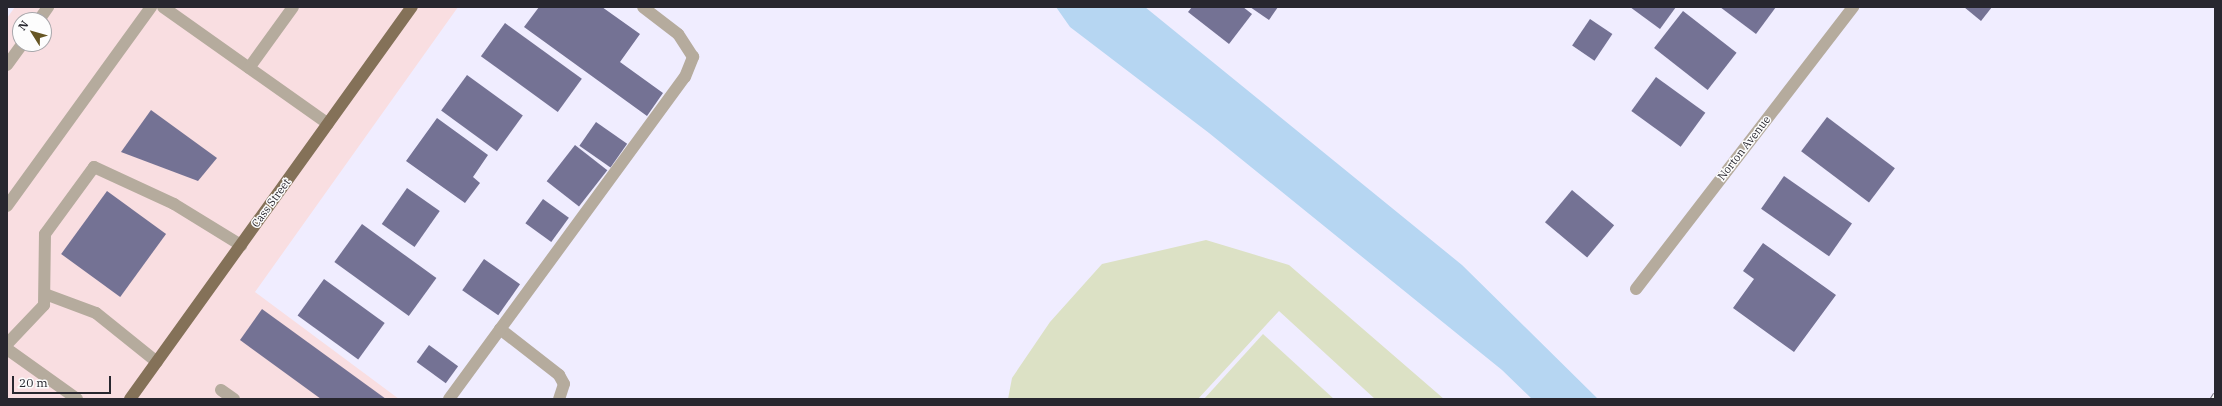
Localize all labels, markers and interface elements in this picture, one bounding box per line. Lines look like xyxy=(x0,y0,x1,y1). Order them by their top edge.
north arrow xyxy=(12,12,52,52)
text: N xyxy=(15,18,31,33)
street label: Norton Avenue xyxy=(1715,113,1773,183)
street label: Cass Street xyxy=(249,176,293,230)
scale bar xyxy=(14,368,113,394)
text: 20 m xyxy=(19,375,48,390)

